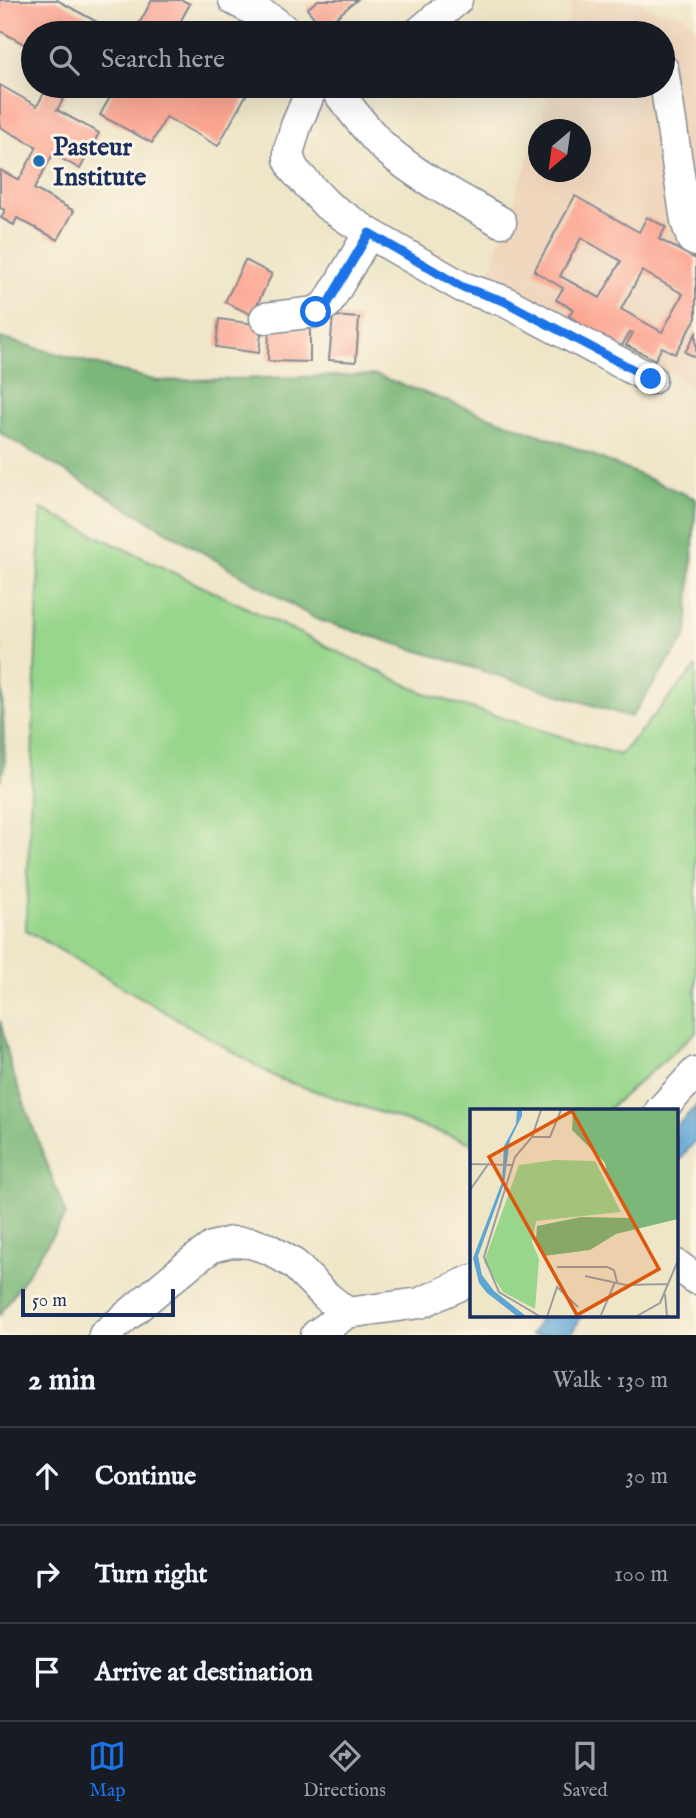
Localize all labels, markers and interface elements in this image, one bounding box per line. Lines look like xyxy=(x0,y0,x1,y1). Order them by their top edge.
search box xyxy=(21,21,675,98)
icon: search xyxy=(45,41,83,79)
text: Search here xyxy=(101,43,225,76)
north arrow xyxy=(528,119,591,182)
place label: Pasteur Institute xyxy=(53,131,146,194)
marker: Pasteur Institute xyxy=(31,153,47,169)
route start xyxy=(300,296,331,327)
route end xyxy=(635,363,666,394)
inset map xyxy=(470,1109,678,1318)
scale bar xyxy=(21,1286,175,1318)
text: 50 m xyxy=(32,1289,67,1313)
text: 2 min xyxy=(28,1362,96,1400)
text: Walk · 130 m xyxy=(553,1366,668,1395)
icon: ahead xyxy=(28,1457,66,1495)
text: Continue xyxy=(95,1460,196,1493)
text: 30 m xyxy=(625,1462,668,1491)
icon: right xyxy=(28,1555,66,1593)
text: Turn right xyxy=(95,1558,208,1591)
text: 100 m xyxy=(614,1560,668,1589)
icon: arrive xyxy=(28,1653,66,1691)
text: Arrive at destination xyxy=(95,1656,313,1689)
tab: Map xyxy=(88,1737,126,1803)
tab: Directions xyxy=(303,1737,386,1803)
tab: Saved xyxy=(563,1737,608,1803)

